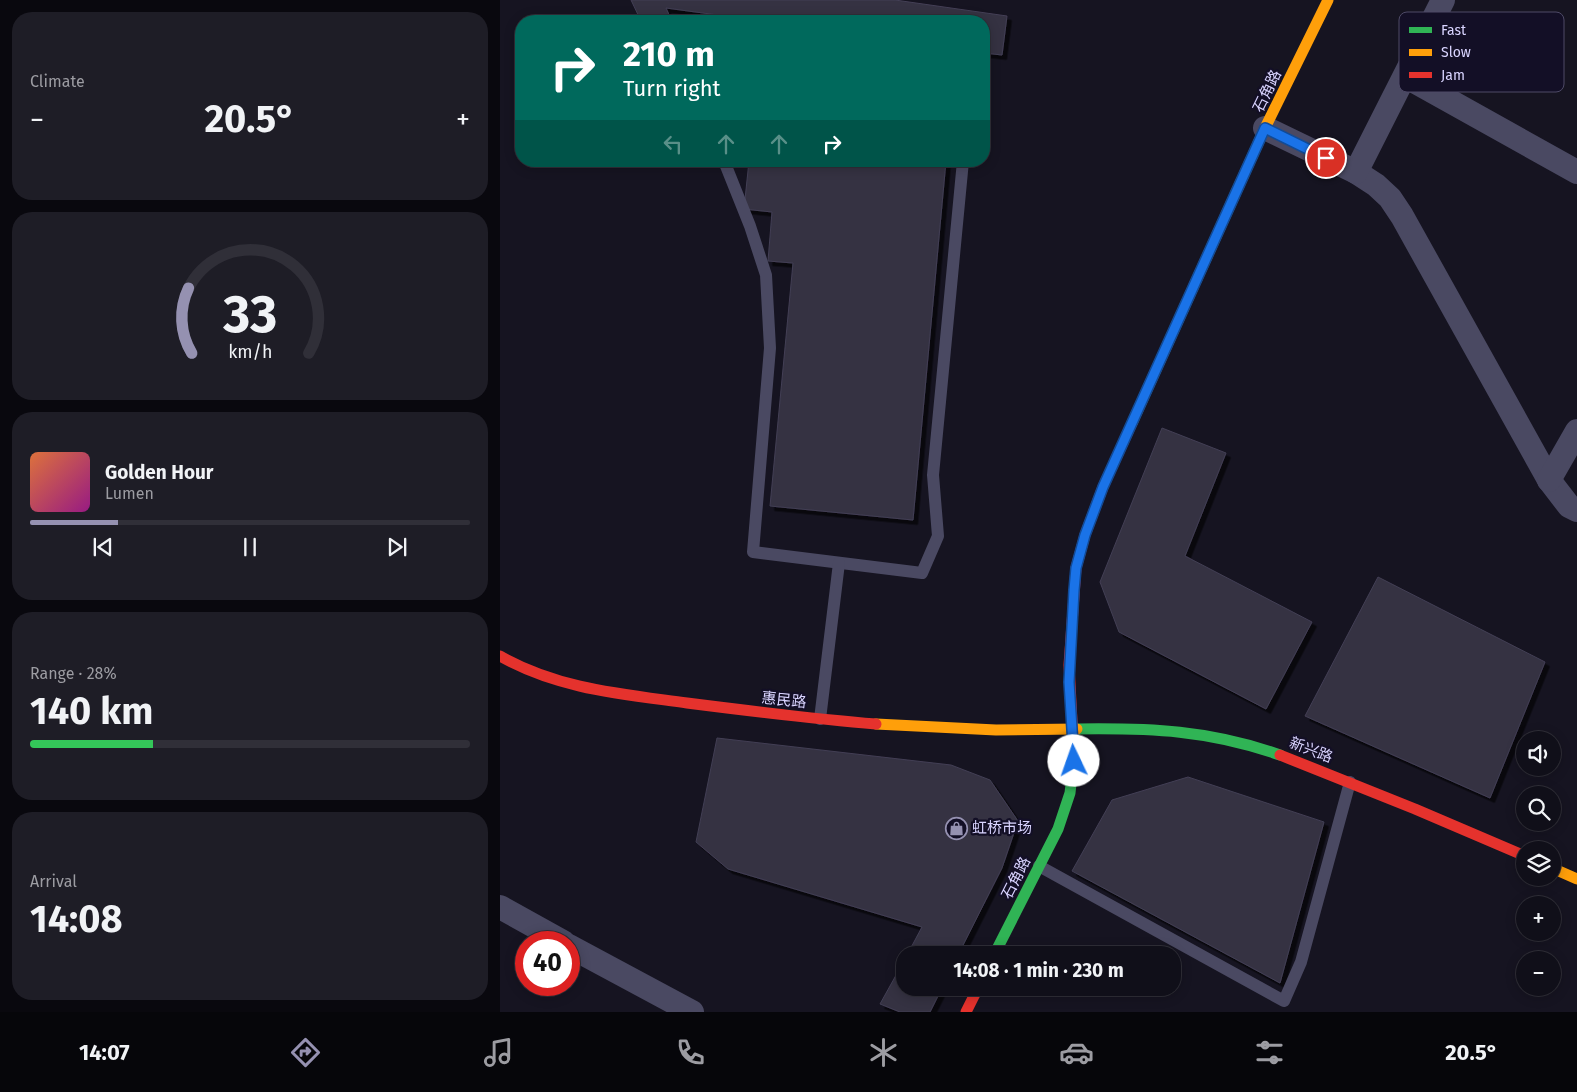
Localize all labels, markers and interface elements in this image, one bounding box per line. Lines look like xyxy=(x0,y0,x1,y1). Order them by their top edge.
legend xyxy=(1399,12,1564,92)
text: Fast xyxy=(1441,22,1467,39)
text: 210 m xyxy=(623,33,715,75)
icon: right xyxy=(540,35,605,100)
text: Slow xyxy=(1441,44,1471,61)
street label: 石角路 xyxy=(1249,67,1285,115)
text: Jam xyxy=(1441,67,1465,84)
text: Climate xyxy=(30,72,85,91)
text: Turn right xyxy=(623,75,720,102)
text: 20.5° xyxy=(204,96,296,142)
text: − xyxy=(30,103,44,136)
text: + xyxy=(456,103,470,136)
icon: left xyxy=(659,130,687,158)
icon: ahead xyxy=(712,130,740,158)
icon: ahead xyxy=(765,130,793,158)
icon: right xyxy=(818,130,846,158)
pin xyxy=(1305,137,1347,179)
icon: arrive xyxy=(1312,144,1340,172)
text: 33 xyxy=(222,283,277,346)
text: km/h xyxy=(228,341,272,363)
text: Golden Hour xyxy=(105,461,214,484)
text: Lumen xyxy=(105,484,154,503)
icon: previous xyxy=(89,533,117,561)
icon: pause xyxy=(236,533,264,561)
icon: next xyxy=(383,533,411,561)
text: Range · 28% xyxy=(30,664,117,683)
text: 140 km xyxy=(30,688,153,734)
street label: 惠民路 xyxy=(761,689,807,711)
map controls xyxy=(1516,731,1561,996)
button: sound xyxy=(1516,731,1561,776)
position arrow xyxy=(1047,734,1099,786)
street label: 新兴路 xyxy=(1287,734,1335,766)
button: search xyxy=(1516,786,1561,831)
shop icon: 虹桥市场 xyxy=(944,816,968,840)
place label: 虹桥市场 xyxy=(972,819,1032,837)
button: layers xyxy=(1516,841,1561,886)
street label: 石角路 xyxy=(998,854,1034,902)
text: Arrival xyxy=(30,872,77,891)
text: 14:08 xyxy=(30,896,123,942)
button: + xyxy=(1516,896,1561,941)
speed limit sign: 40 xyxy=(515,931,580,996)
button: − xyxy=(1516,951,1561,996)
text: 14:08 · 1 min · 230 m xyxy=(953,959,1124,982)
icon: directions xyxy=(288,1035,323,1070)
icon: music xyxy=(481,1035,516,1070)
icon: phone xyxy=(673,1035,708,1070)
icon: climate xyxy=(866,1035,901,1070)
icon: car xyxy=(1059,1035,1094,1070)
icon: filters xyxy=(1252,1035,1287,1070)
text: 14:07 xyxy=(79,1039,130,1066)
text: 20.5° xyxy=(1445,1039,1498,1066)

